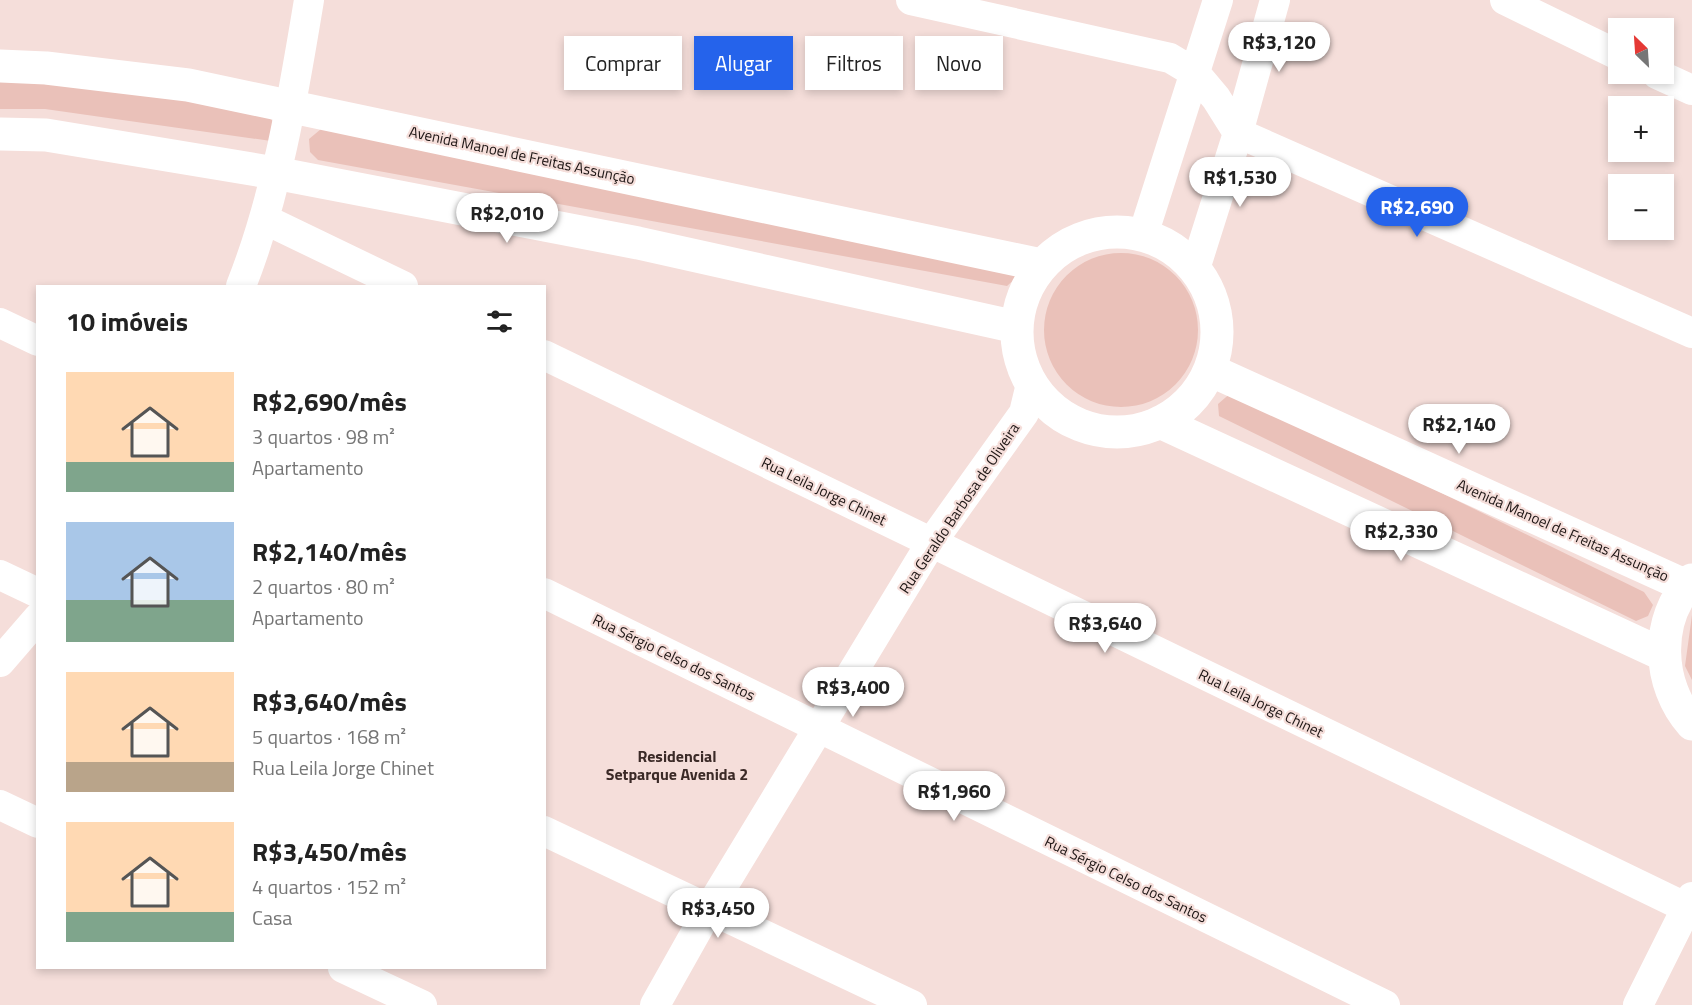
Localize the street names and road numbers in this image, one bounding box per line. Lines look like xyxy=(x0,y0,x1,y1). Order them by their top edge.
street label: Avenida Manoel de Freitas Assunção xyxy=(407,120,637,190)
street label: Rua Geraldo Barbosa de Oliveira xyxy=(893,418,1025,598)
street label: Rua Leila Jorge Chinet xyxy=(758,451,891,532)
street label: Avenida Manoel de Freitas Assunção xyxy=(1453,473,1673,587)
street label: Rua Sérgio Celso dos Santos xyxy=(589,608,759,706)
street label: Rua Leila Jorge Chinet xyxy=(1195,663,1328,744)
street label: Rua Sérgio Celso dos Santos xyxy=(1041,830,1211,928)

